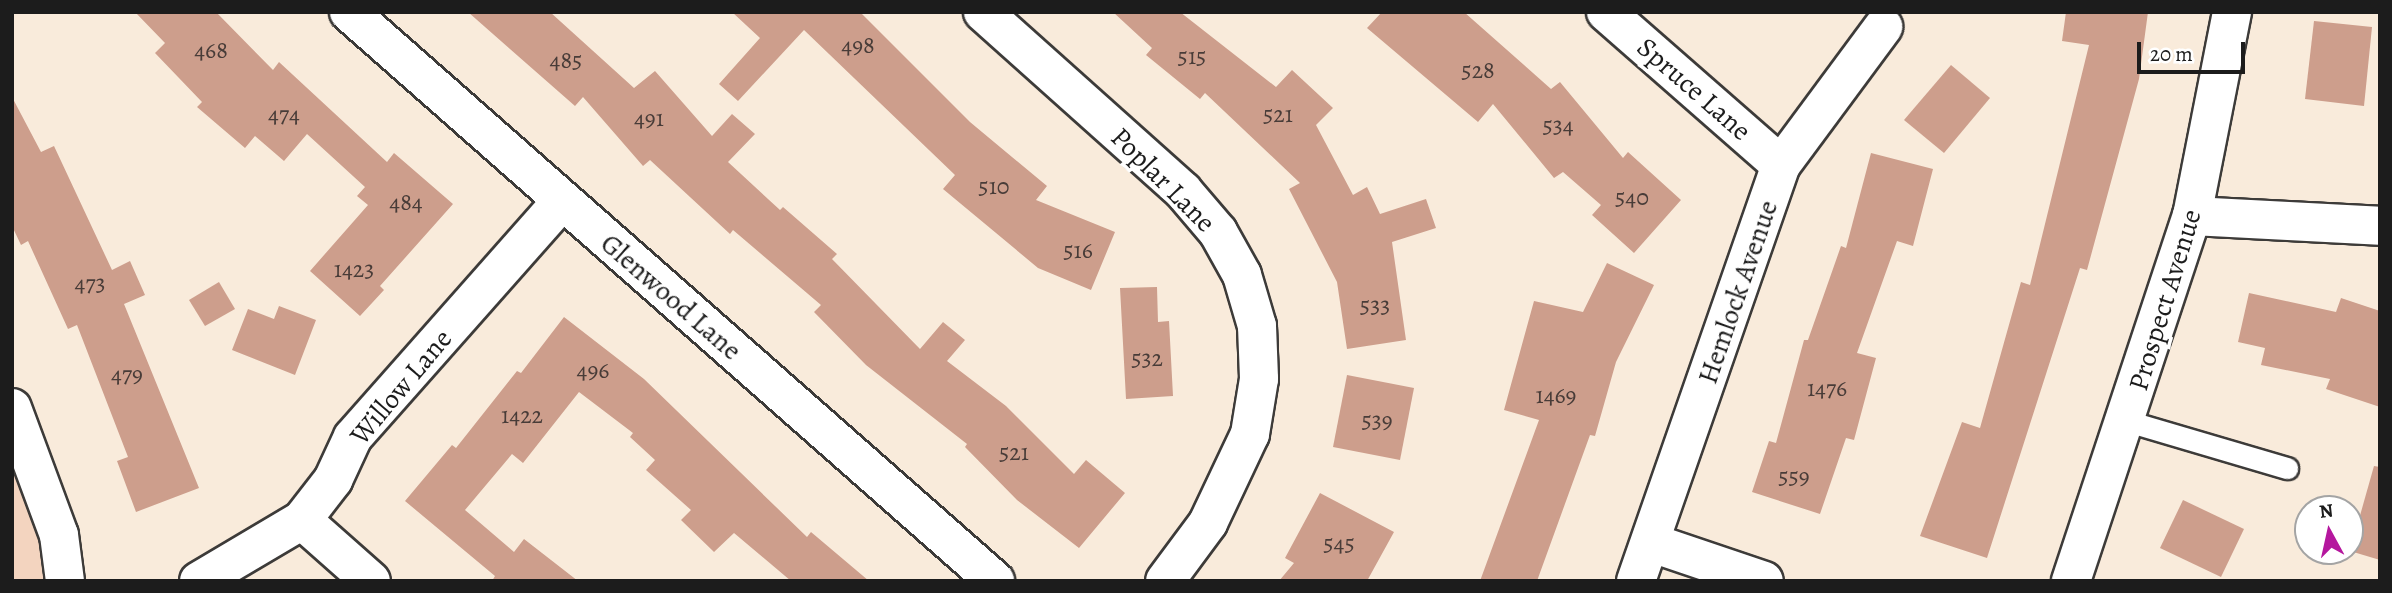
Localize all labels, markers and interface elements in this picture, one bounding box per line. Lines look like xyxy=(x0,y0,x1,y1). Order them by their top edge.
scale bar xyxy=(2140,28,2248,72)
street label: Spruce Lane xyxy=(1630,30,1758,148)
house number: 498 xyxy=(841,32,875,60)
house number: 468 xyxy=(194,37,228,65)
text: 20 m xyxy=(2150,40,2193,68)
house number: 515 xyxy=(1178,43,1206,71)
house number: 485 xyxy=(550,47,582,75)
house number: 528 xyxy=(1461,57,1495,85)
house number: 474 xyxy=(268,101,300,129)
house number: 521 xyxy=(1263,101,1293,129)
house number: 491 xyxy=(634,105,664,133)
house number: 534 xyxy=(1542,112,1574,140)
street label: Poplar Lane xyxy=(1104,121,1222,239)
house number: 510 xyxy=(978,173,1010,201)
house number: 540 xyxy=(1615,184,1649,212)
house number: 484 xyxy=(389,189,423,217)
street label: Hemlock Avenue xyxy=(1691,196,1785,388)
street label: Prospect Avenue xyxy=(2121,205,2209,395)
street label: Glenwood Lane xyxy=(594,227,748,367)
house number: 516 xyxy=(1063,237,1093,265)
house number: 1423 xyxy=(334,256,374,284)
house number: 473 xyxy=(75,270,105,298)
house number: 533 xyxy=(1360,292,1390,320)
street label: Willow Lane xyxy=(343,322,459,452)
house number: 532 xyxy=(1131,345,1163,373)
house number: 496 xyxy=(577,357,609,385)
house number: 479 xyxy=(111,361,143,389)
house number: 1476 xyxy=(1807,375,1847,403)
house number: 1469 xyxy=(1535,382,1577,410)
house number: 1422 xyxy=(501,402,543,430)
house number: 539 xyxy=(1361,407,1393,435)
house number: 521 xyxy=(999,439,1029,467)
house number: 559 xyxy=(1778,463,1810,491)
north arrow xyxy=(2294,495,2364,565)
text: N xyxy=(2318,497,2335,525)
house number: 545 xyxy=(1323,530,1355,558)

